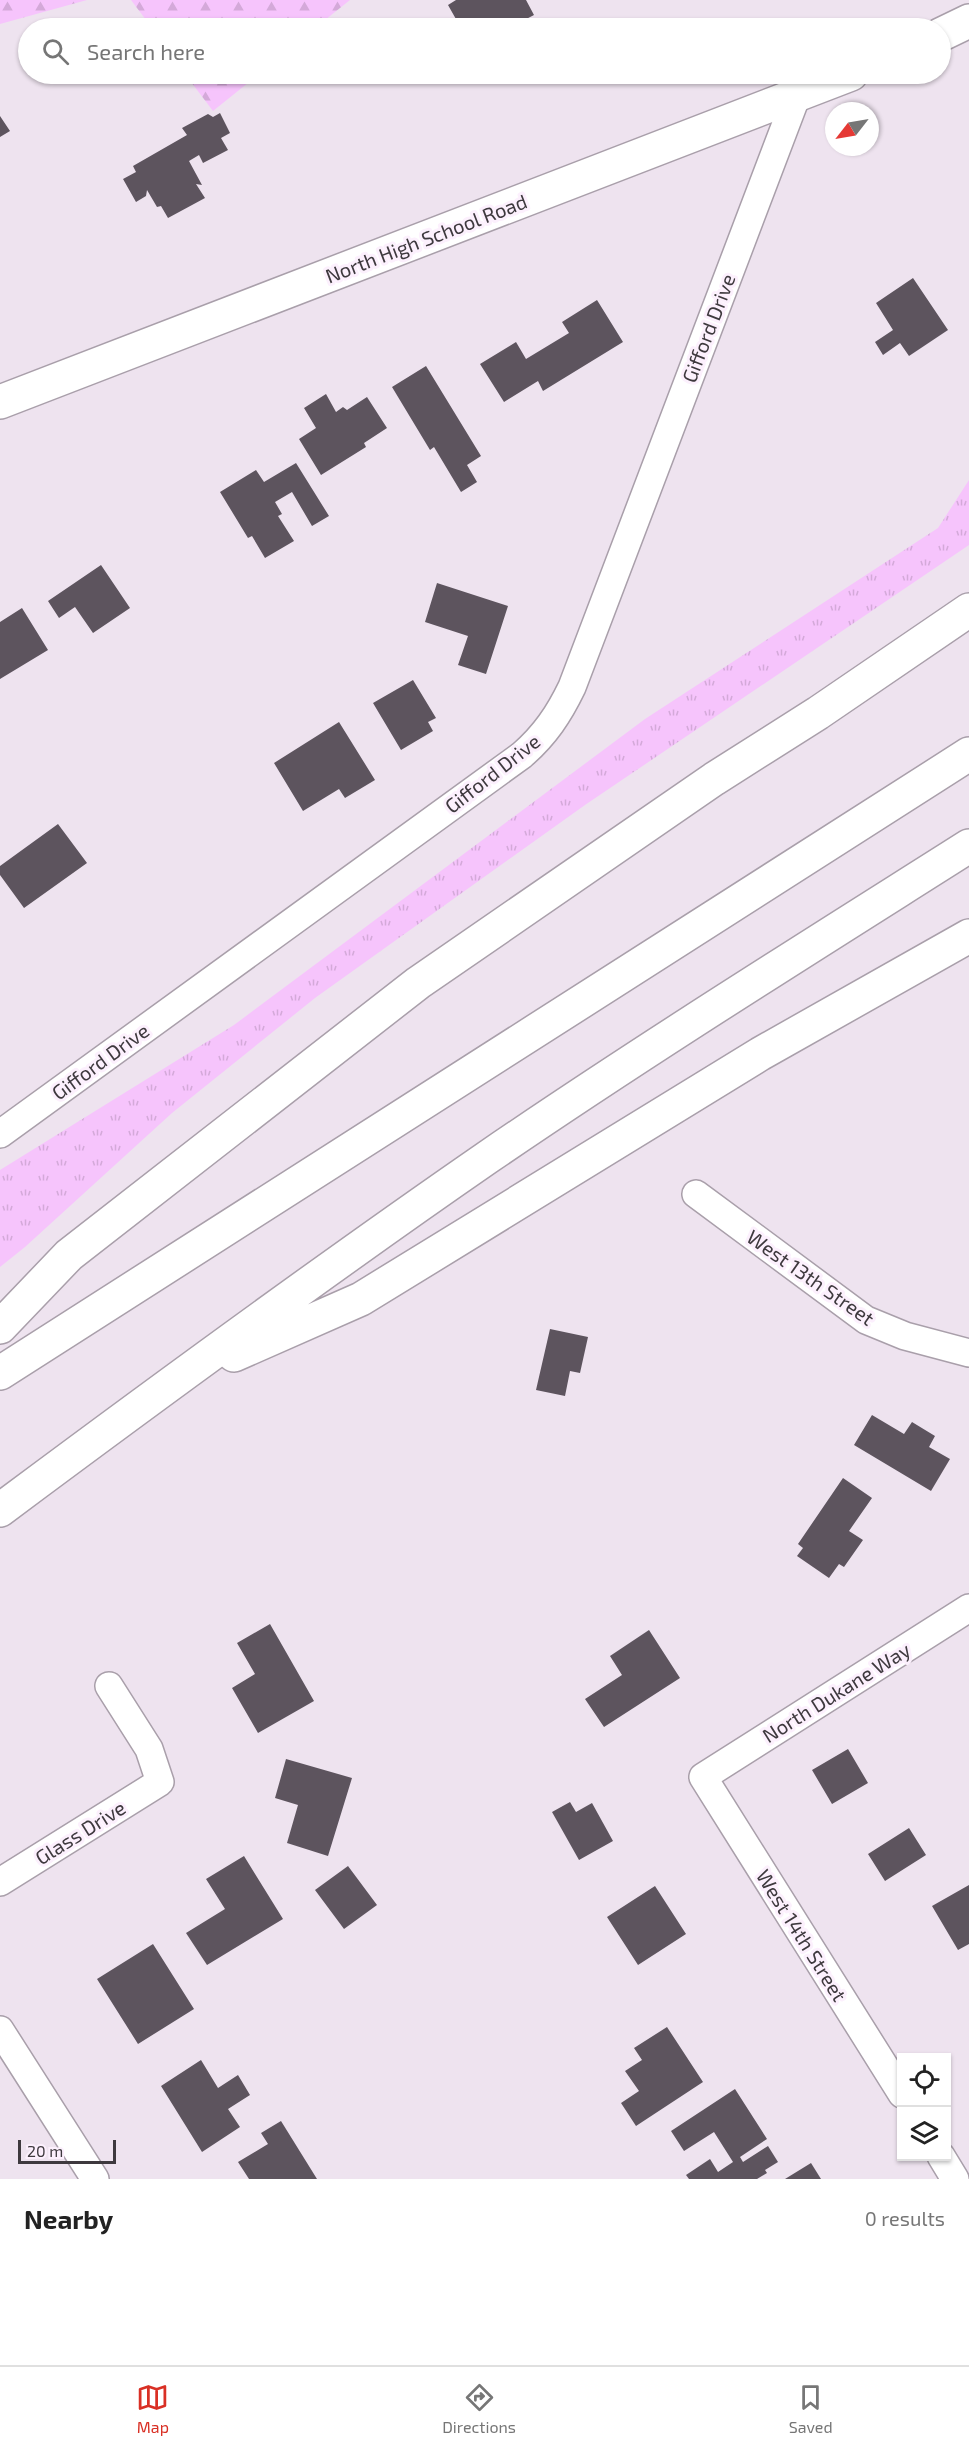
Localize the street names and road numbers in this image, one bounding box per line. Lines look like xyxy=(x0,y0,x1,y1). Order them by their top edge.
street label: North High School Road xyxy=(322,188,530,288)
street label: Gifford Drive xyxy=(676,270,740,386)
street label: Gifford Drive xyxy=(440,728,544,818)
street label: Gifford Drive xyxy=(47,1018,153,1104)
street label: West 13th Street xyxy=(743,1224,880,1330)
street label: North Dukane Way xyxy=(758,1637,915,1747)
street label: Glass Drive xyxy=(30,1795,130,1869)
street label: West 14th Street xyxy=(752,1865,852,2006)

